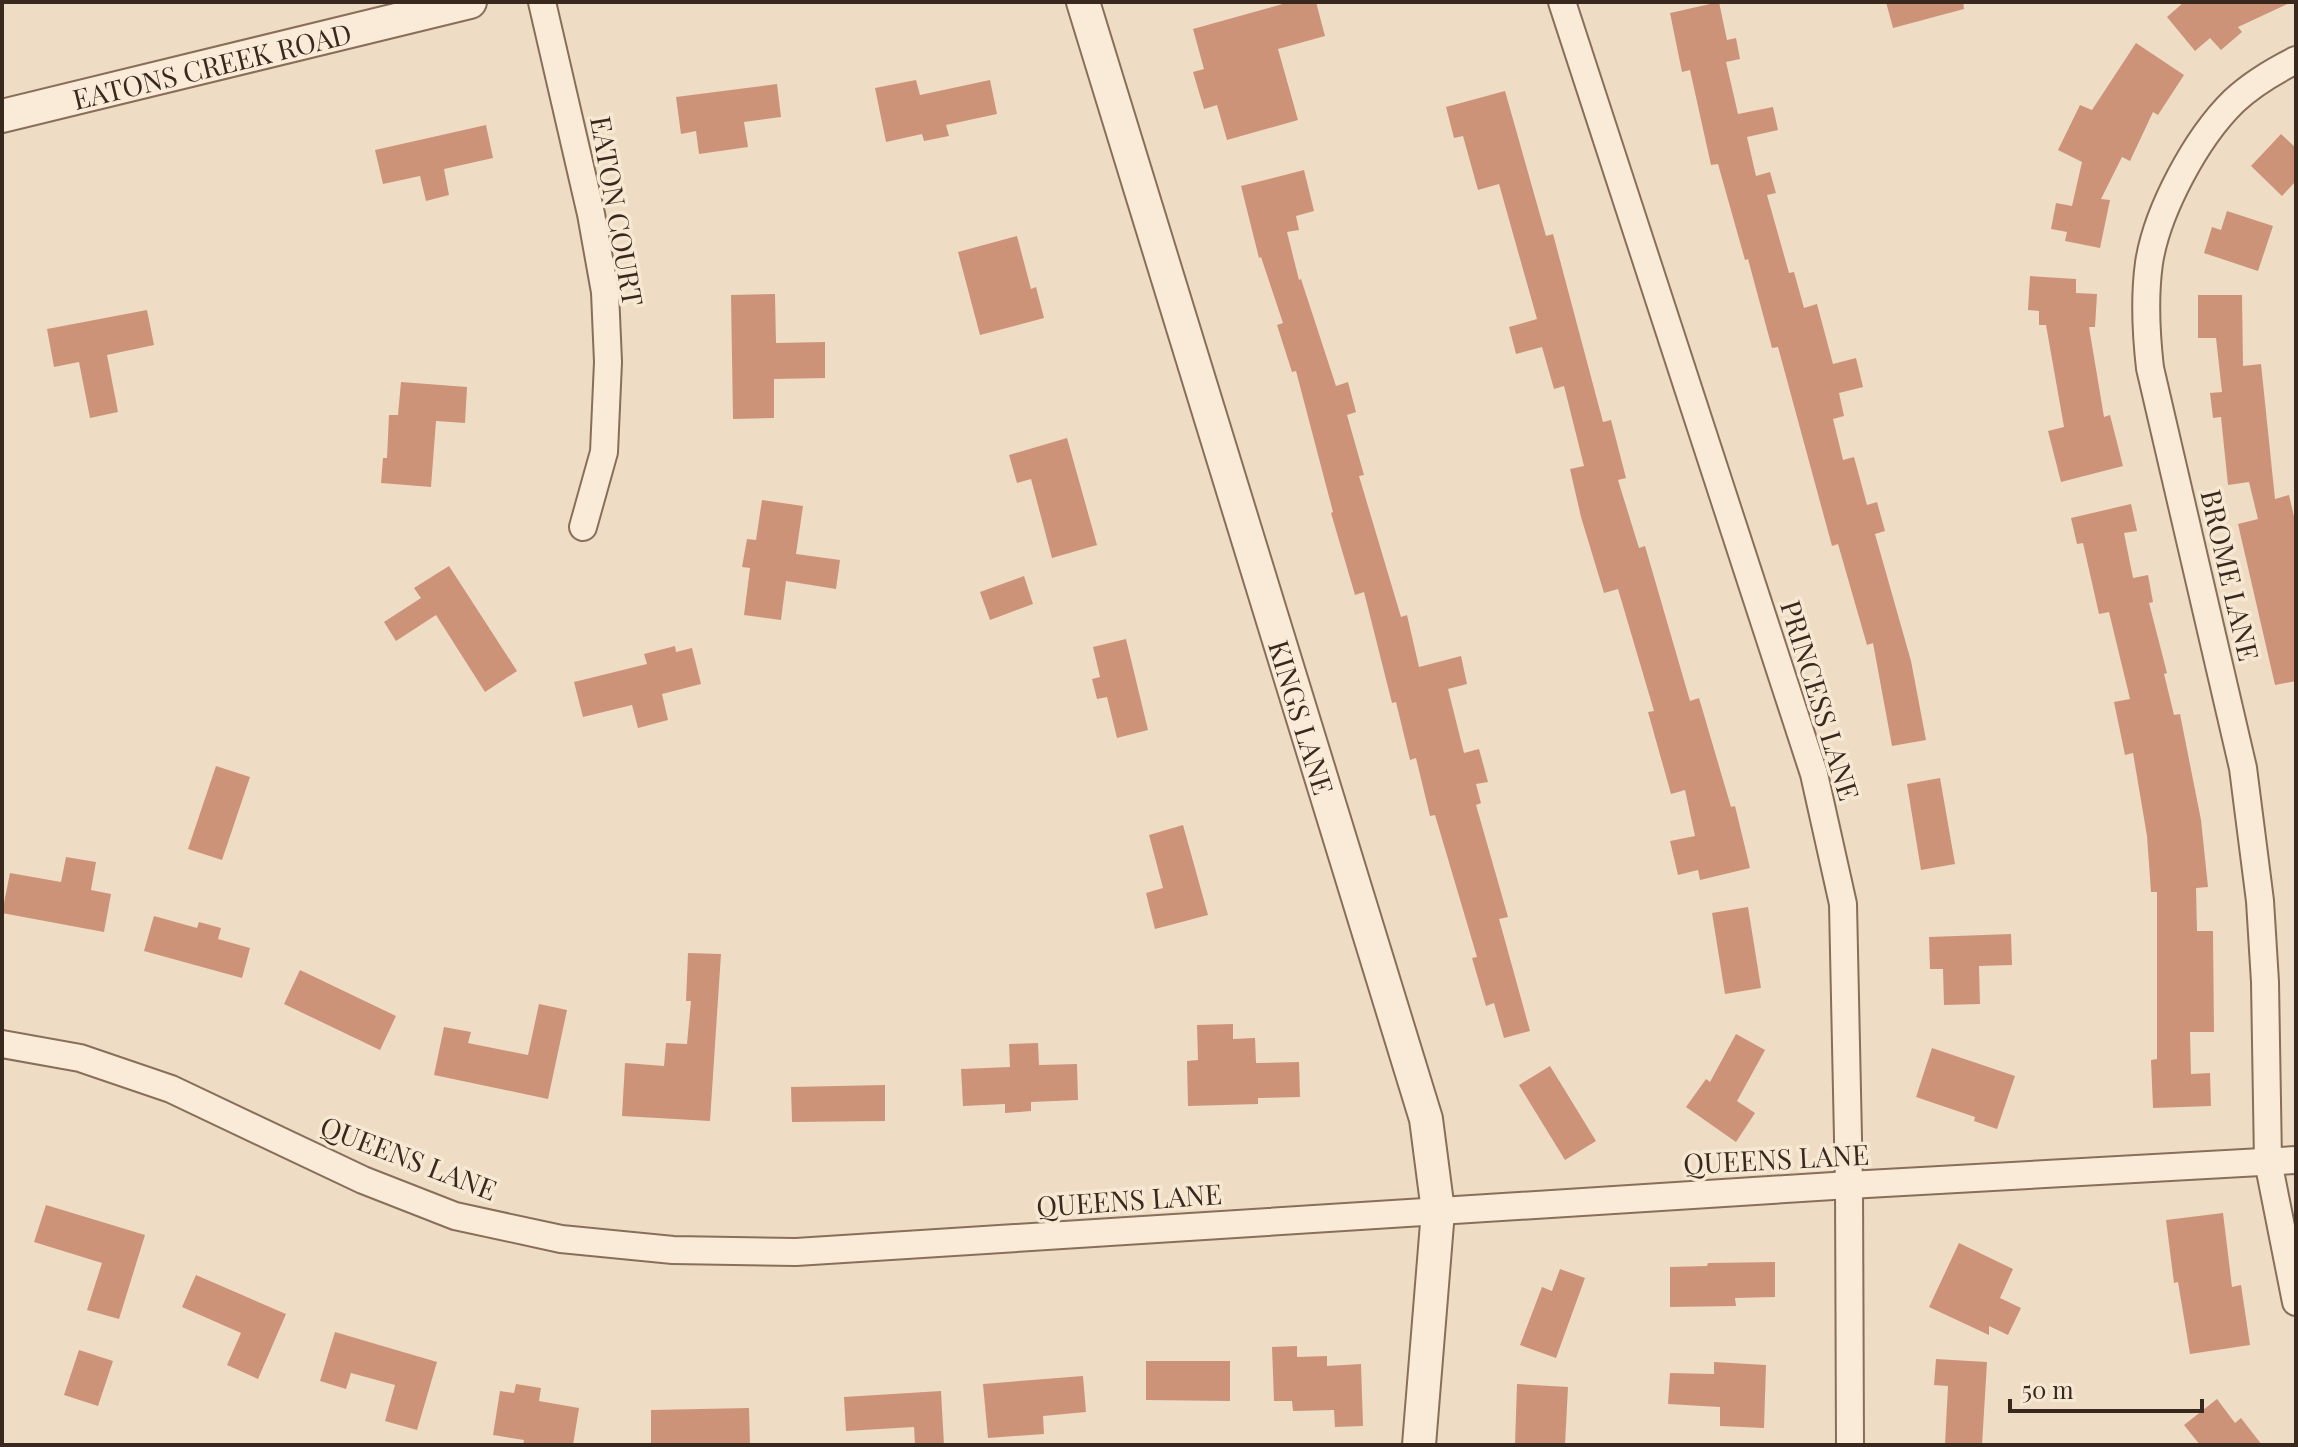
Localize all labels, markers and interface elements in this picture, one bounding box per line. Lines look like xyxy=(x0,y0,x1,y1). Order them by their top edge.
street label: EATONS CREEK ROAD xyxy=(69,13,355,117)
street label: EATON COURT xyxy=(583,113,653,309)
street label: BROME LANE xyxy=(2193,486,2269,664)
street label: PRINCESS LANE xyxy=(1773,595,1869,805)
street label: KINGS LANE xyxy=(1261,635,1344,799)
street label: QUEENS LANE xyxy=(316,1106,502,1208)
street label: QUEENS LANE xyxy=(1682,1135,1870,1181)
street label: QUEENS LANE xyxy=(1035,1174,1223,1224)
scale bar xyxy=(2010,1363,2202,1413)
text: 50 m xyxy=(2022,1373,2074,1405)

